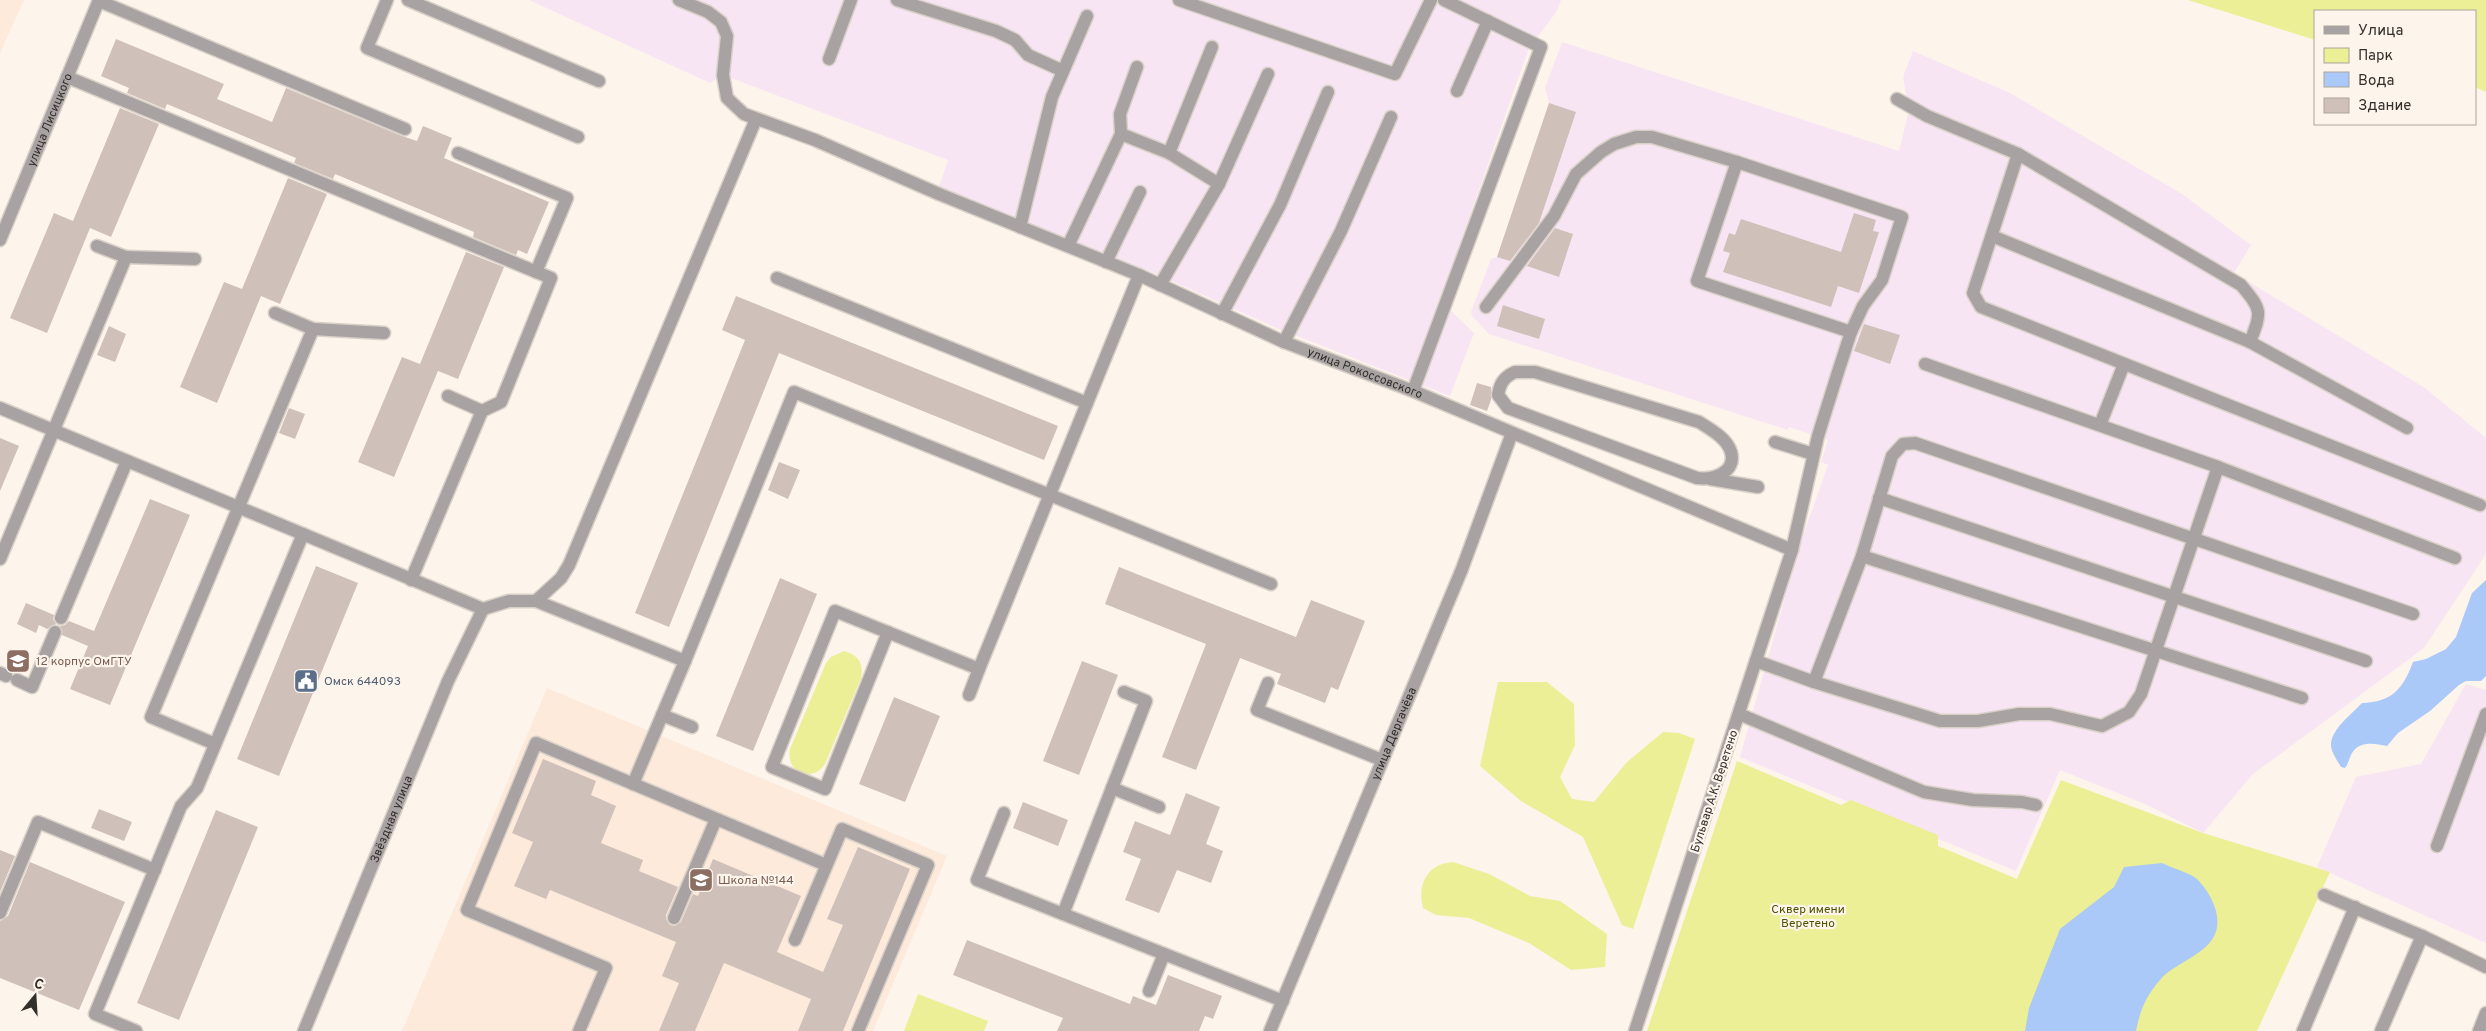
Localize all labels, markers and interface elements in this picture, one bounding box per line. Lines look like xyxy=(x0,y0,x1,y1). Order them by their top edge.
legend xyxy=(2314,10,2476,125)
text: Улица xyxy=(2358,22,2403,41)
text: Парк xyxy=(2358,47,2393,66)
street label: улица Лисицкого xyxy=(24,71,77,169)
text: Вода xyxy=(2358,72,2394,91)
text: Здание xyxy=(2358,97,2411,116)
street label: улица Рокоссовского xyxy=(1305,345,1425,403)
school or university icon: 12 корпус ОмГТУ xyxy=(5,648,31,674)
place label: 12 корпус ОмГТУ xyxy=(36,654,132,670)
public building icon: Омск 644093 xyxy=(293,668,319,694)
place label: Омск 644093 xyxy=(324,674,401,690)
street label: улица Дергачёва xyxy=(1368,685,1421,783)
street label: Бульвар А.К. Веретено xyxy=(1688,728,1742,855)
street label: Звёздная улица xyxy=(367,774,417,866)
school or university icon: Школа №144 xyxy=(688,867,714,893)
place label: Школа №144 xyxy=(718,873,794,889)
park label: Сквер имени Веретено xyxy=(1771,902,1845,932)
north arrow xyxy=(10,971,60,1021)
text: С xyxy=(32,976,45,995)

